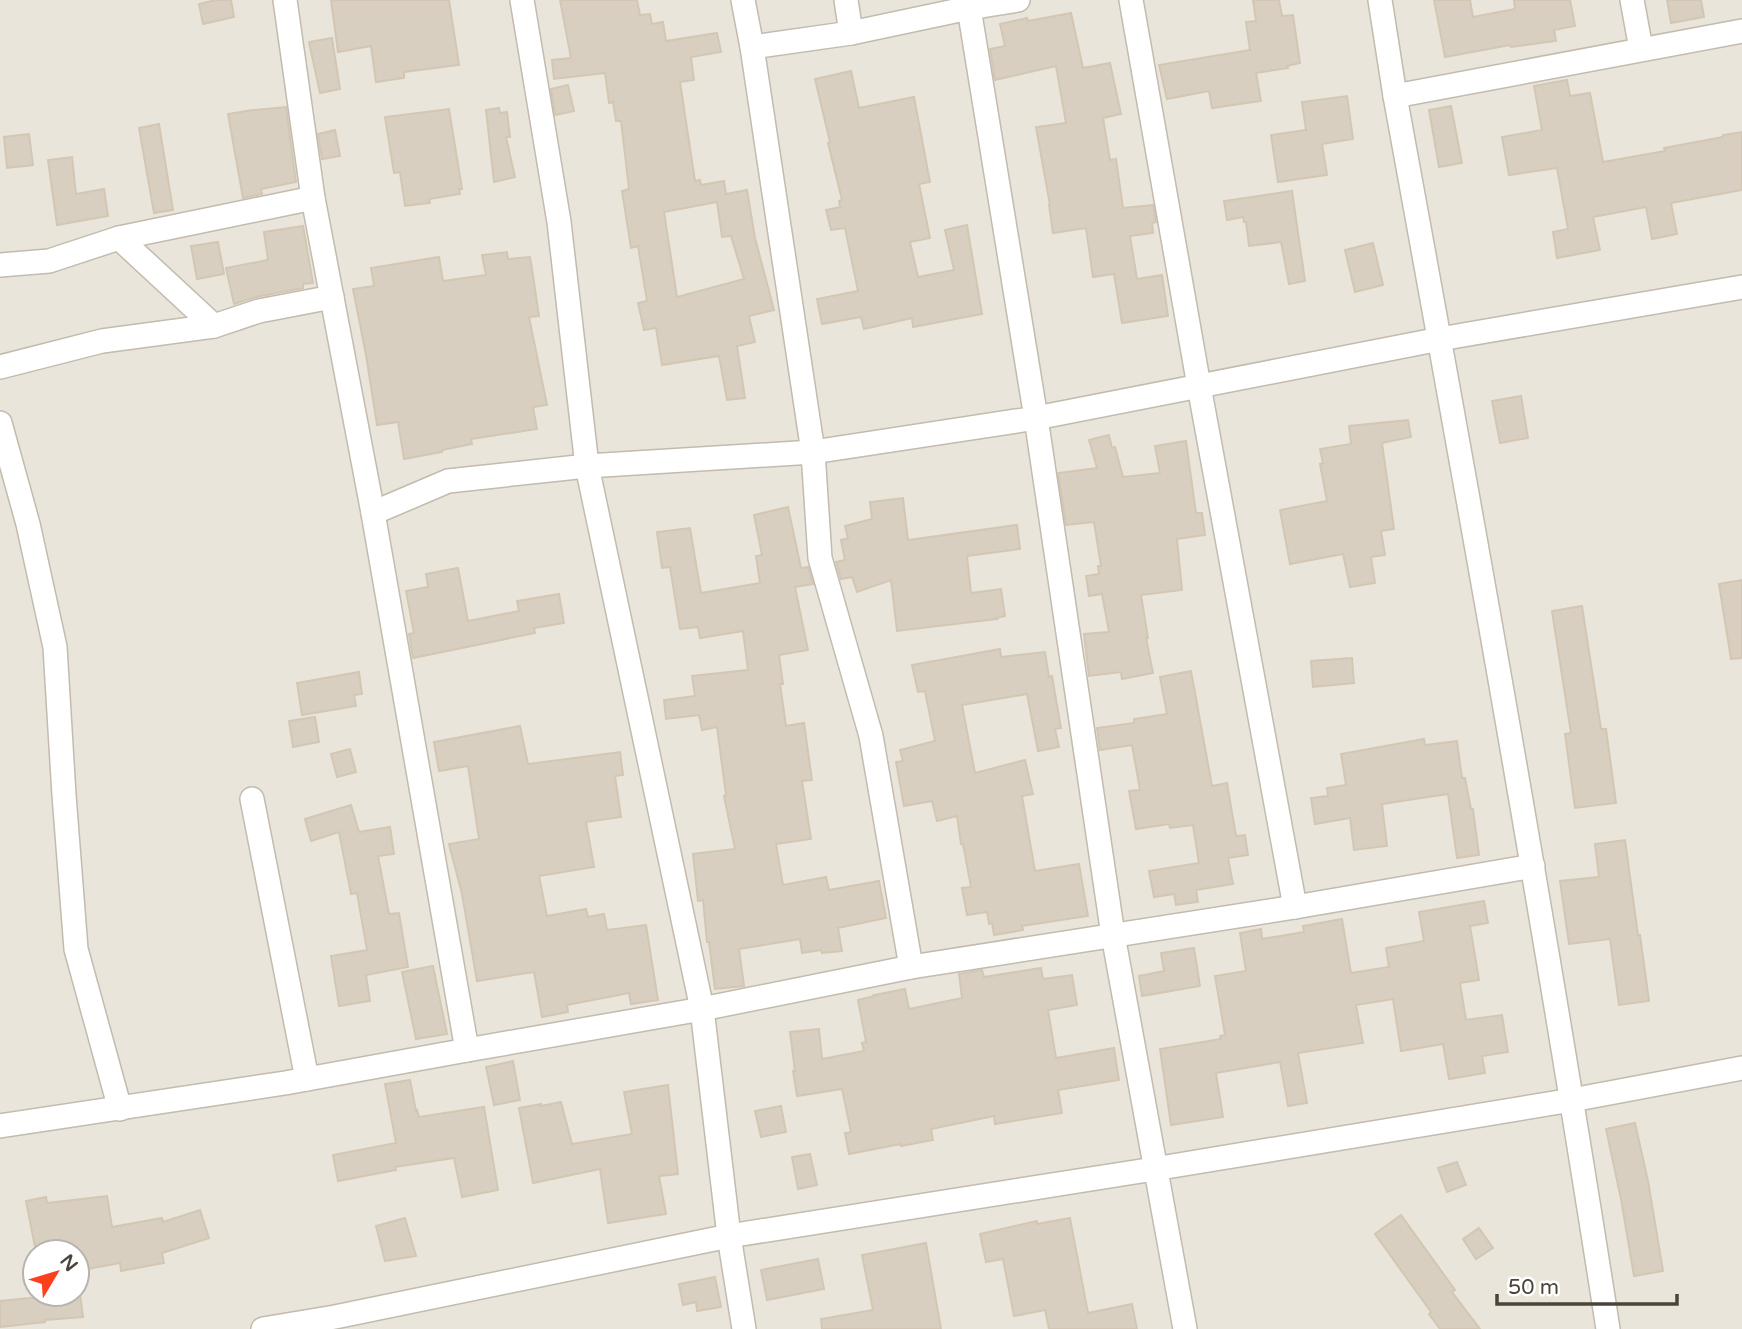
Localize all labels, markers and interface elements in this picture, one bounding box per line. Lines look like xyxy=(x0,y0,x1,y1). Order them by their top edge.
north arrow xyxy=(21,1238,91,1308)
text: N xyxy=(55,1250,82,1276)
scale bar xyxy=(1497,1262,1677,1306)
text: 50 m xyxy=(1508,1275,1559,1300)

